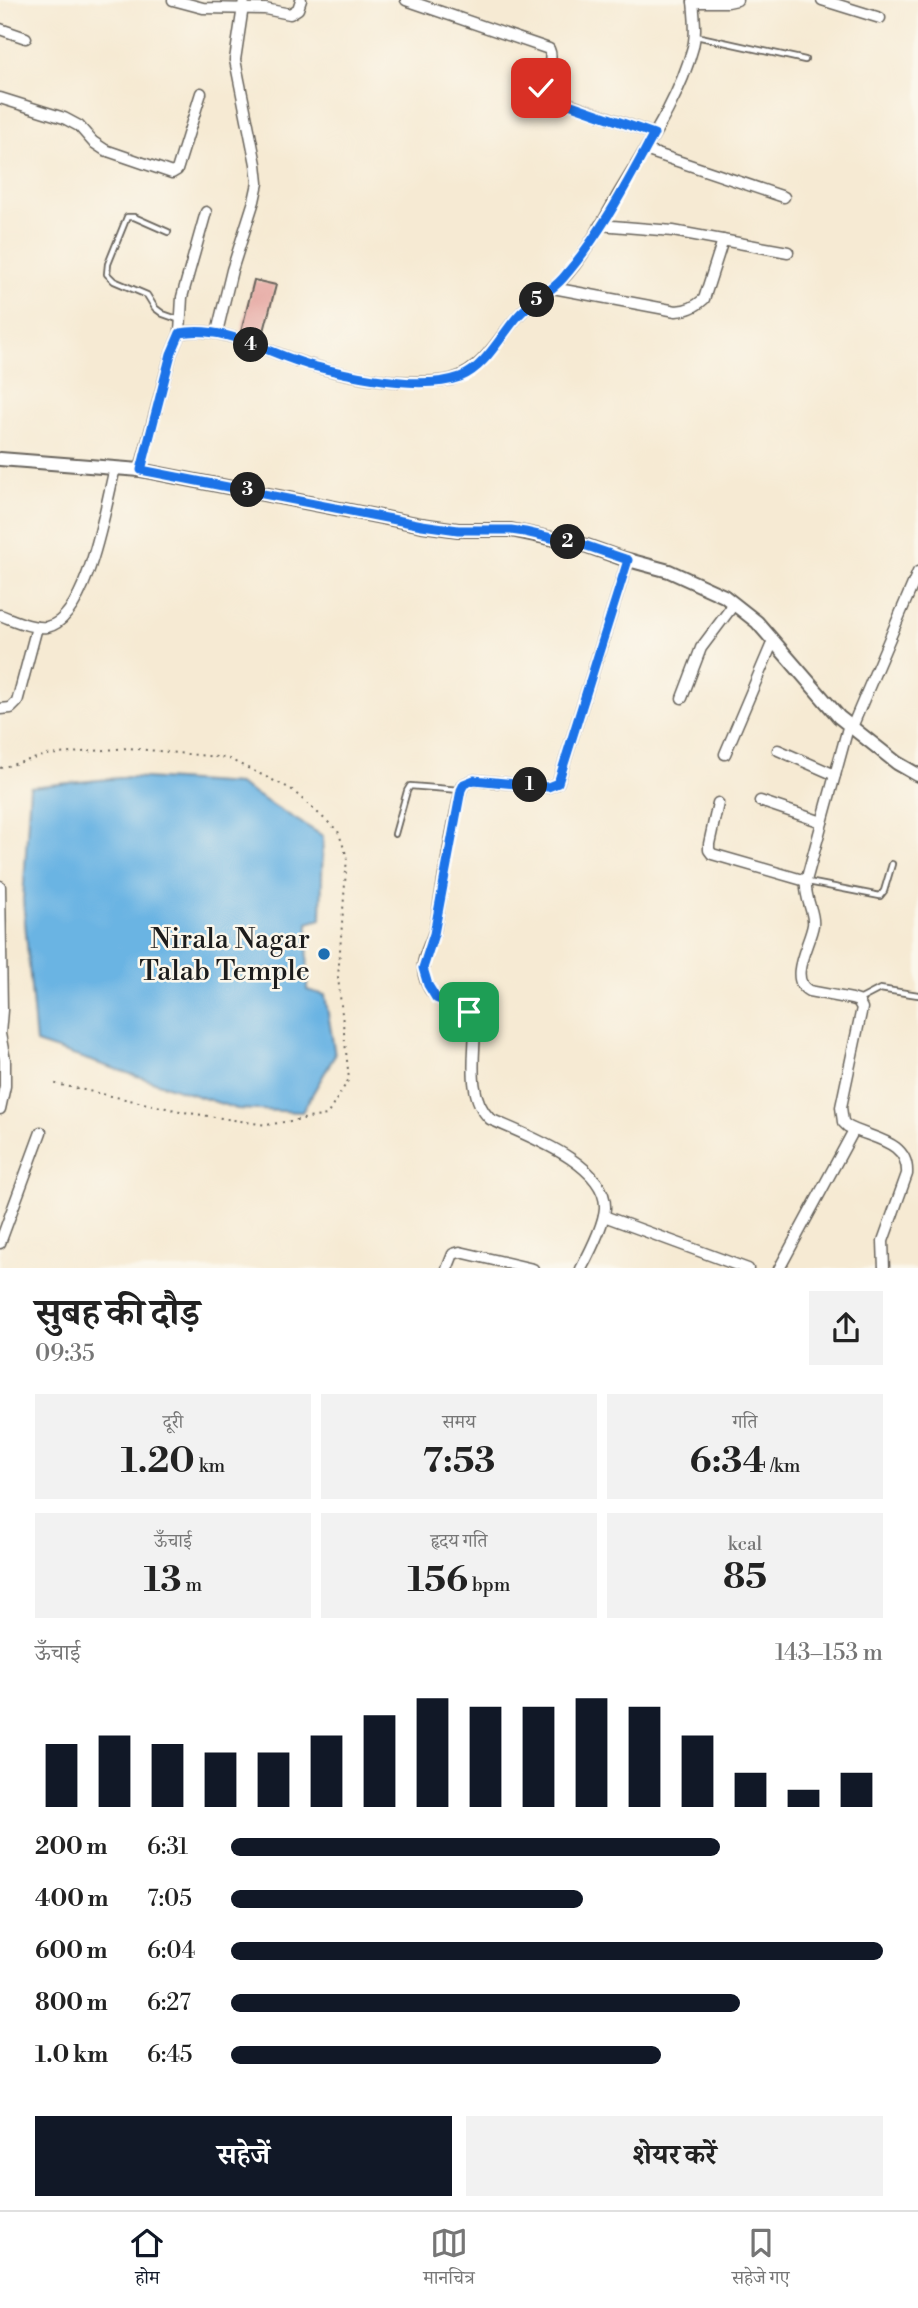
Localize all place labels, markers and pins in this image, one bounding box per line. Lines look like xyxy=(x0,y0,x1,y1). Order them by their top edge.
pin xyxy=(511,58,571,118)
pin: 5 xyxy=(520,282,554,318)
pin: 4 xyxy=(233,328,268,362)
pin: 3 xyxy=(230,472,266,508)
pin: 2 xyxy=(550,524,586,560)
pin: 1 xyxy=(512,768,548,802)
place label: Nirala Nagar Talab Temple xyxy=(139,922,310,989)
marker: Nirala Nagar Talab Temple xyxy=(316,946,332,962)
pin xyxy=(439,982,499,1042)

